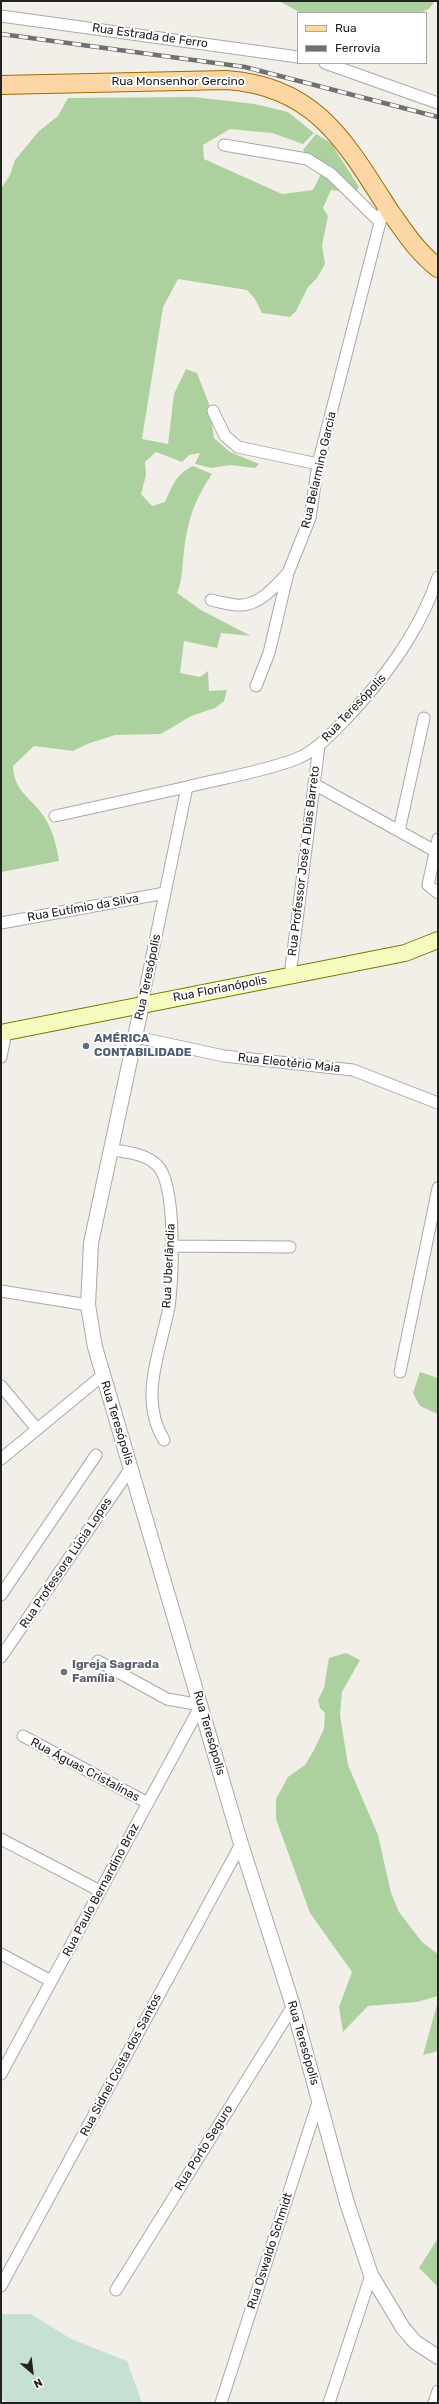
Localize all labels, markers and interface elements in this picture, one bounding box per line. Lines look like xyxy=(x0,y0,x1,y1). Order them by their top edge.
legend xyxy=(297,12,427,64)
street label: Rua Estrada de Ferro xyxy=(91,21,209,51)
text: Rua xyxy=(335,21,357,35)
text: Ferrovia xyxy=(335,41,380,55)
street label: Rua Monsenhor Gercino xyxy=(111,75,245,89)
street label: Rua Belarmino Garcia xyxy=(299,410,339,530)
street label: Rua Teresópolis xyxy=(319,671,389,745)
street label: Rua Professor José A Dias Barreto xyxy=(285,765,323,957)
street label: Rua Eutímio da Silva xyxy=(26,891,140,925)
street label: Rua Teresópolis xyxy=(132,933,164,1021)
street label: Rua Florianópolis xyxy=(172,973,268,1005)
place label: AMÉRICA CONTABILIDADE xyxy=(94,1032,192,1060)
marker: AMÉRICA CONTABILIDADE xyxy=(81,1041,91,1051)
street label: Rua Eleotério Maia xyxy=(237,1050,341,1076)
street label: Rua Uberlândia xyxy=(160,1223,178,1309)
street label: Rua Teresópolis xyxy=(97,1379,137,1467)
street label: Rua Professora Lúcia Lopes xyxy=(17,1495,115,1631)
place label: Igreja Sagrada Família xyxy=(72,1658,159,1686)
marker: Igreja Sagrada Família xyxy=(59,1667,69,1677)
street label: Rua Teresópolis xyxy=(190,1689,228,1777)
street label: Rua Águas Cristalinas xyxy=(28,1735,142,1805)
street label: Rua Paulo Bernardino Braz xyxy=(60,1821,142,1959)
street label: Rua Sidnei Costa dos Santos xyxy=(77,1991,165,2139)
street label: Rua Teresópolis xyxy=(284,1999,322,2087)
street label: Rua Porto Seguro xyxy=(172,2103,236,2193)
street label: Rua Oswaldo Schmidt xyxy=(244,2191,296,2311)
north arrow xyxy=(12,2352,52,2392)
text: N xyxy=(31,2375,44,2391)

